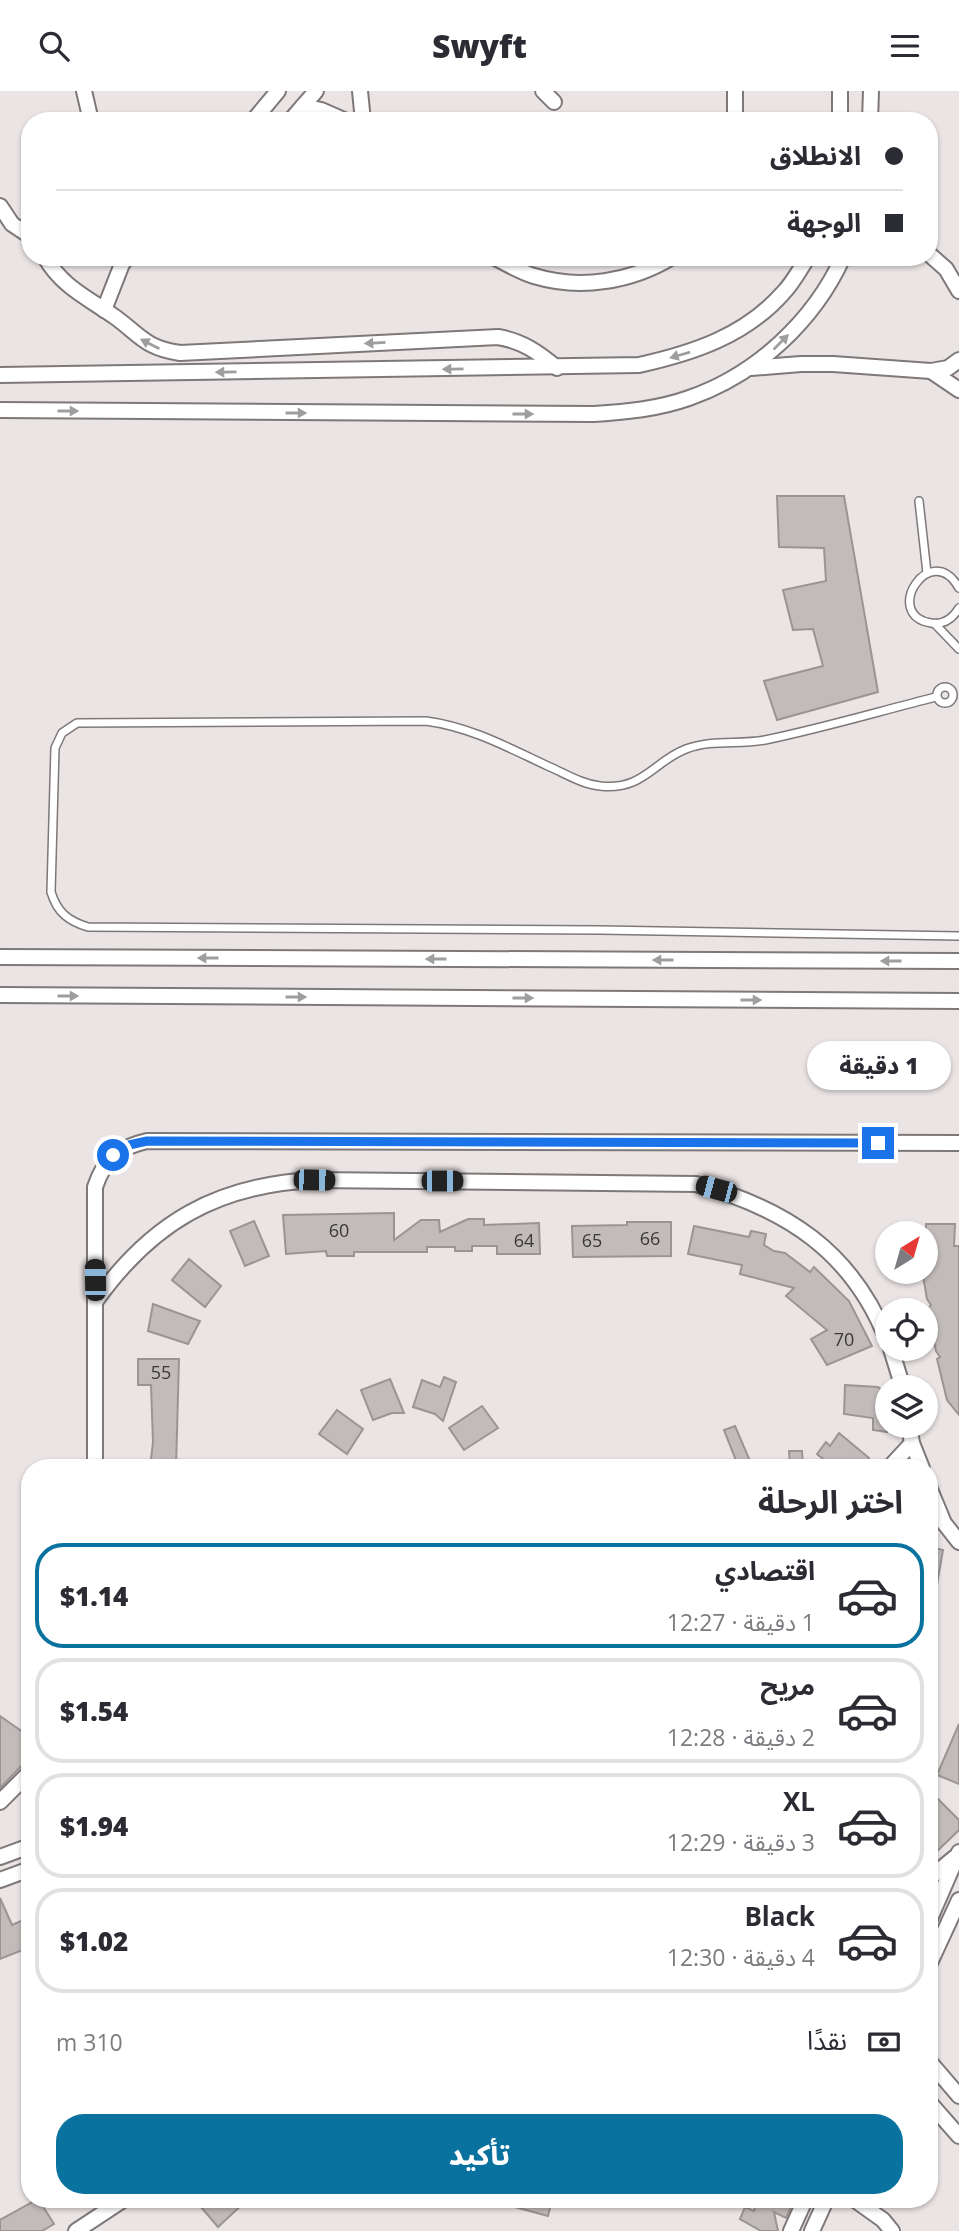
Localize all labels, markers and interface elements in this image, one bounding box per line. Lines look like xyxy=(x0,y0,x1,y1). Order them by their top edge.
text: Swyft xyxy=(432,24,527,67)
icon: search xyxy=(35,27,73,65)
icon: menu xyxy=(886,27,924,65)
text: الانطلاق xyxy=(770,137,861,173)
text: الوجهة xyxy=(787,204,861,240)
one-way arrow xyxy=(772,334,789,350)
one-way arrow xyxy=(139,338,159,350)
one-way arrow xyxy=(364,338,386,349)
one-way arrow xyxy=(669,351,690,361)
one-way arrow xyxy=(442,363,464,375)
one-way arrow xyxy=(215,366,237,378)
one-way arrow xyxy=(57,405,79,417)
one-way arrow xyxy=(285,407,307,418)
one-way arrow xyxy=(512,408,534,420)
one-way arrow xyxy=(197,952,219,964)
one-way arrow xyxy=(425,953,447,965)
one-way arrow xyxy=(652,954,674,966)
one-way arrow xyxy=(880,955,902,967)
one-way arrow xyxy=(57,990,79,1001)
one-way arrow xyxy=(285,991,307,1003)
one-way arrow xyxy=(512,992,534,1004)
one-way arrow xyxy=(740,994,762,1006)
callout: 1 دقيقة xyxy=(806,1041,950,1091)
text: 1 دقيقة xyxy=(839,1049,919,1081)
route end xyxy=(862,1127,894,1159)
route start xyxy=(97,1139,129,1171)
car xyxy=(293,1169,336,1191)
car xyxy=(422,1171,464,1192)
car xyxy=(693,1173,740,1205)
house number: 60 xyxy=(329,1218,349,1242)
north arrow xyxy=(875,1221,938,1285)
map controls xyxy=(875,1221,938,1438)
house number: 66 xyxy=(640,1226,660,1250)
house number: 64 xyxy=(514,1228,534,1252)
house number: 65 xyxy=(582,1228,602,1252)
car xyxy=(85,1259,106,1301)
button: locate xyxy=(875,1298,938,1361)
house number: 70 xyxy=(834,1327,854,1351)
house number: 55 xyxy=(151,1360,171,1384)
button: layers xyxy=(875,1375,938,1438)
text: اختر الرحلة xyxy=(758,1479,903,1522)
text: اقتصادي xyxy=(715,1552,815,1588)
icon: car xyxy=(836,1564,899,1627)
text: $1.14 xyxy=(60,1578,128,1614)
text: 1 دقيقة · 12:27 xyxy=(667,1606,815,1638)
text: مريح xyxy=(760,1667,815,1703)
icon: car xyxy=(836,1679,899,1742)
text: $1.54 xyxy=(60,1693,128,1729)
text: 2 دقيقة · 12:28 xyxy=(667,1721,815,1753)
text: XL xyxy=(783,1783,815,1819)
icon: car xyxy=(836,1794,899,1857)
text: $1.94 xyxy=(60,1808,128,1844)
text: 3 دقيقة · 12:29 xyxy=(667,1826,815,1858)
text: Black xyxy=(744,1898,815,1934)
icon: car xyxy=(836,1909,899,1972)
text: $1.02 xyxy=(60,1923,128,1959)
text: 4 دقيقة · 12:30 xyxy=(667,1941,815,1973)
text: نقدًا xyxy=(807,2022,847,2058)
icon: cash xyxy=(865,2023,903,2061)
text: 310 m xyxy=(56,2026,123,2058)
button: تأكيد xyxy=(56,2114,903,2194)

